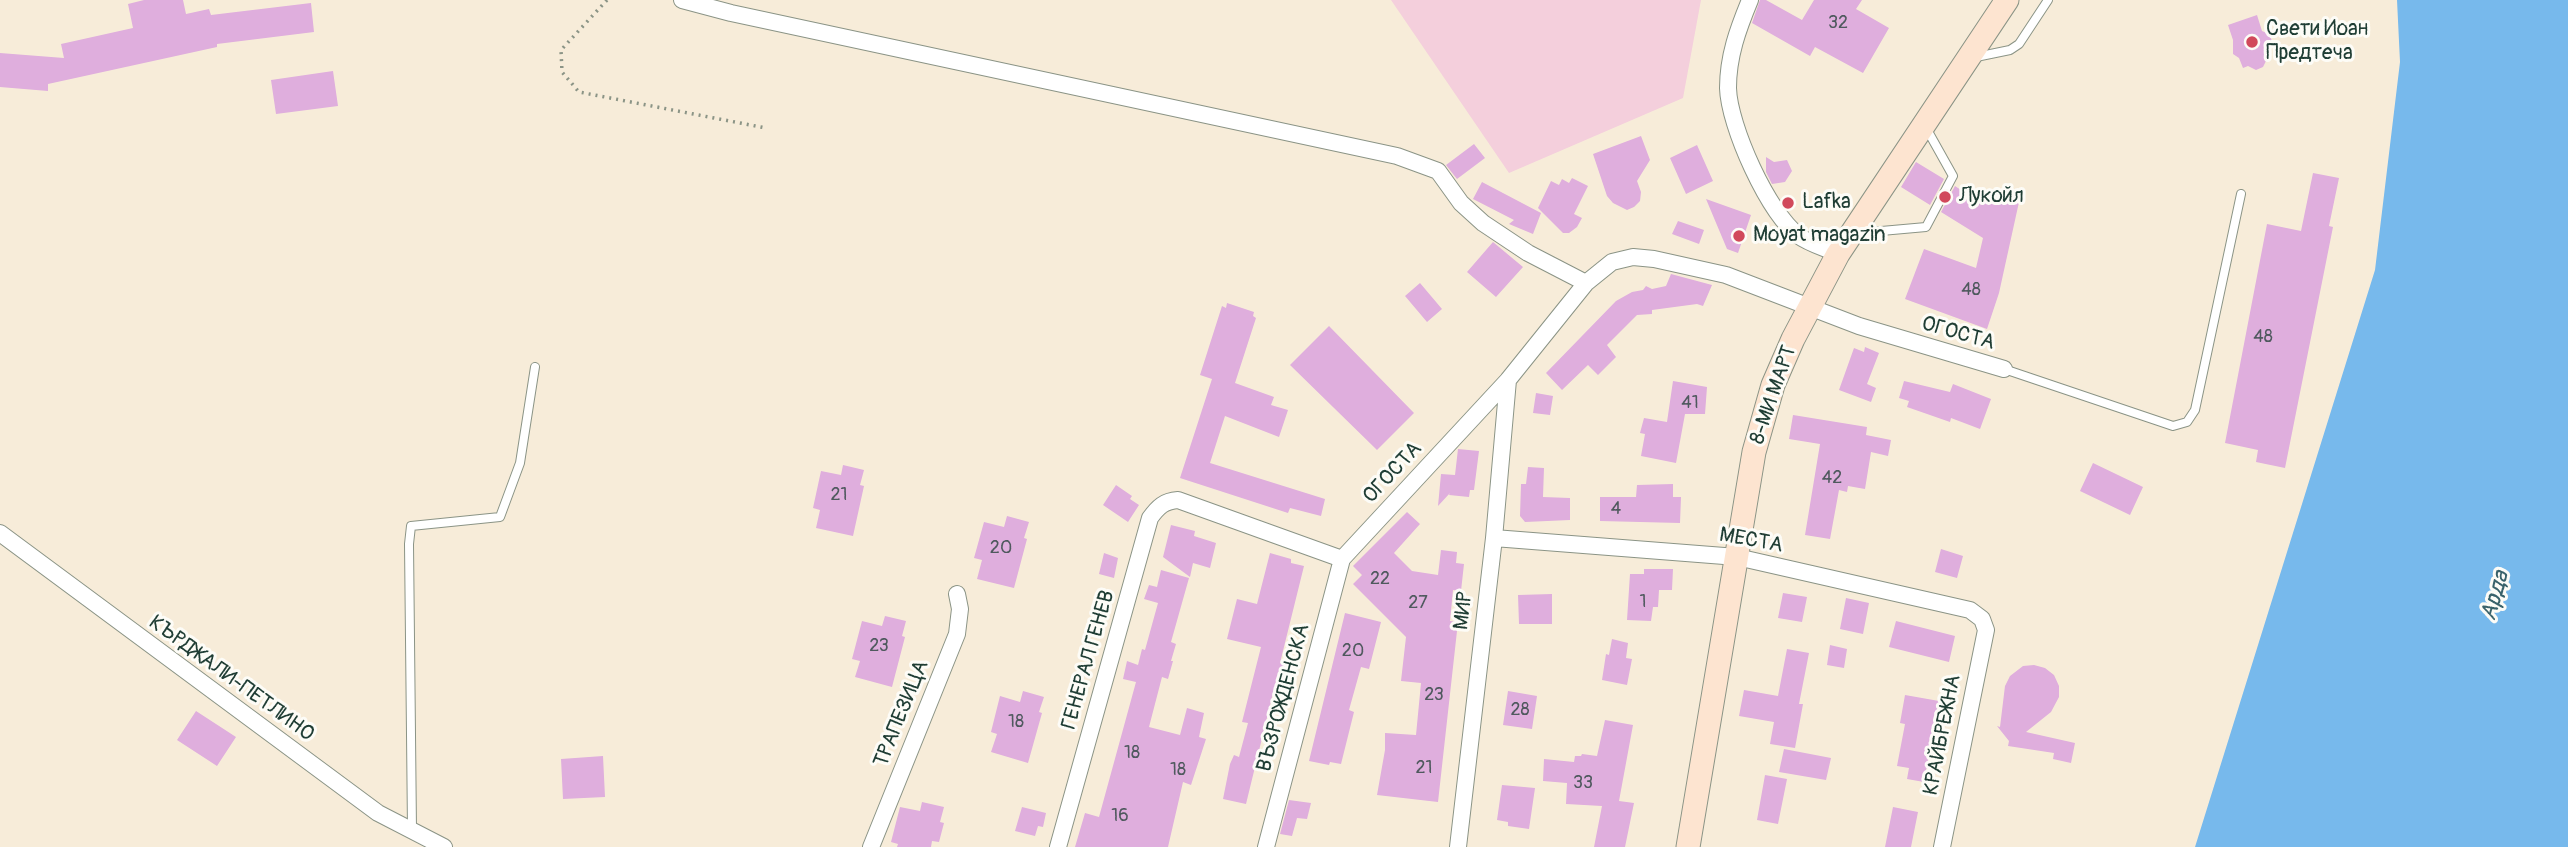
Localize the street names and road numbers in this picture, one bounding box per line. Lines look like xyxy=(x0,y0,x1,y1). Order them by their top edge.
street label: ОГОСТА xyxy=(1918,312,1998,356)
street label: 8-МИ МАРТ xyxy=(1745,342,1803,448)
street label: ОГОСТА xyxy=(1358,437,1428,509)
street label: МЕСТА xyxy=(1717,523,1785,559)
street label: ГЕНЕРАЛ ГЕНЕВ xyxy=(1057,588,1121,732)
street label: МИР xyxy=(1449,591,1479,631)
street label: КЪРДЖАЛИ-ПЕТЛИНО xyxy=(143,611,319,747)
street label: ВЪЗРОЖДЕНСКА xyxy=(1252,621,1316,775)
street label: ТРАПЕЗИЦА xyxy=(869,657,935,771)
street label: КРАЙБРЕЖНА xyxy=(1919,673,1967,797)

